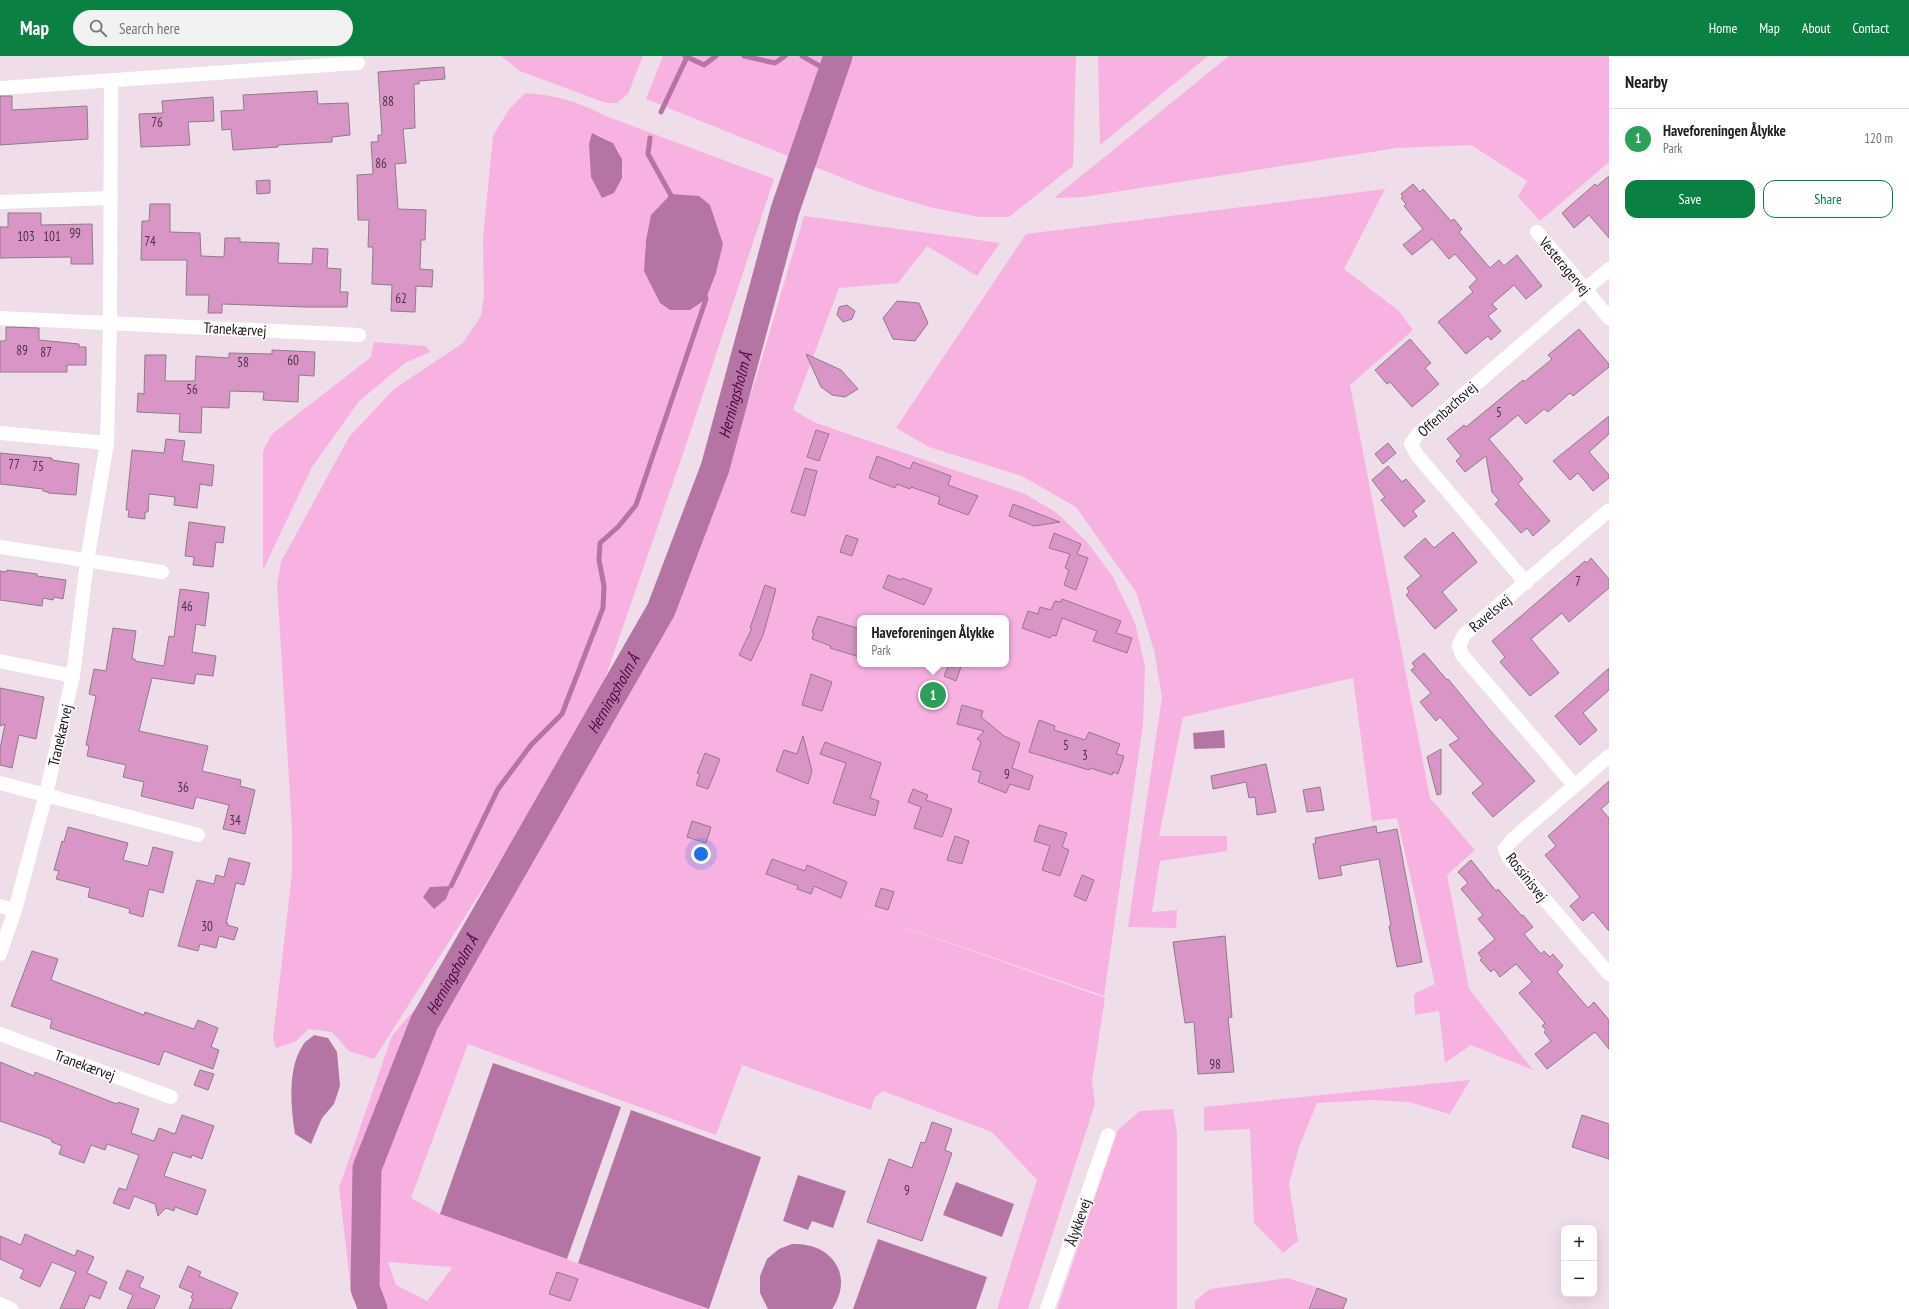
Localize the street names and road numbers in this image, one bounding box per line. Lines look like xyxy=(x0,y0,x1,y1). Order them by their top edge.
street label: Vesteragervej xyxy=(1535,232,1595,299)
street label: Tranekærvej xyxy=(203,318,267,340)
street label: Offenbachsvej xyxy=(1413,377,1481,441)
street label: Ravelsvej xyxy=(1465,590,1515,636)
street label: Tranekærvej xyxy=(44,702,76,768)
street label: Rossinisvej xyxy=(1502,849,1552,905)
street label: Tranekærvej xyxy=(52,1045,118,1085)
street label: Ålykkevej xyxy=(1061,1196,1095,1248)

